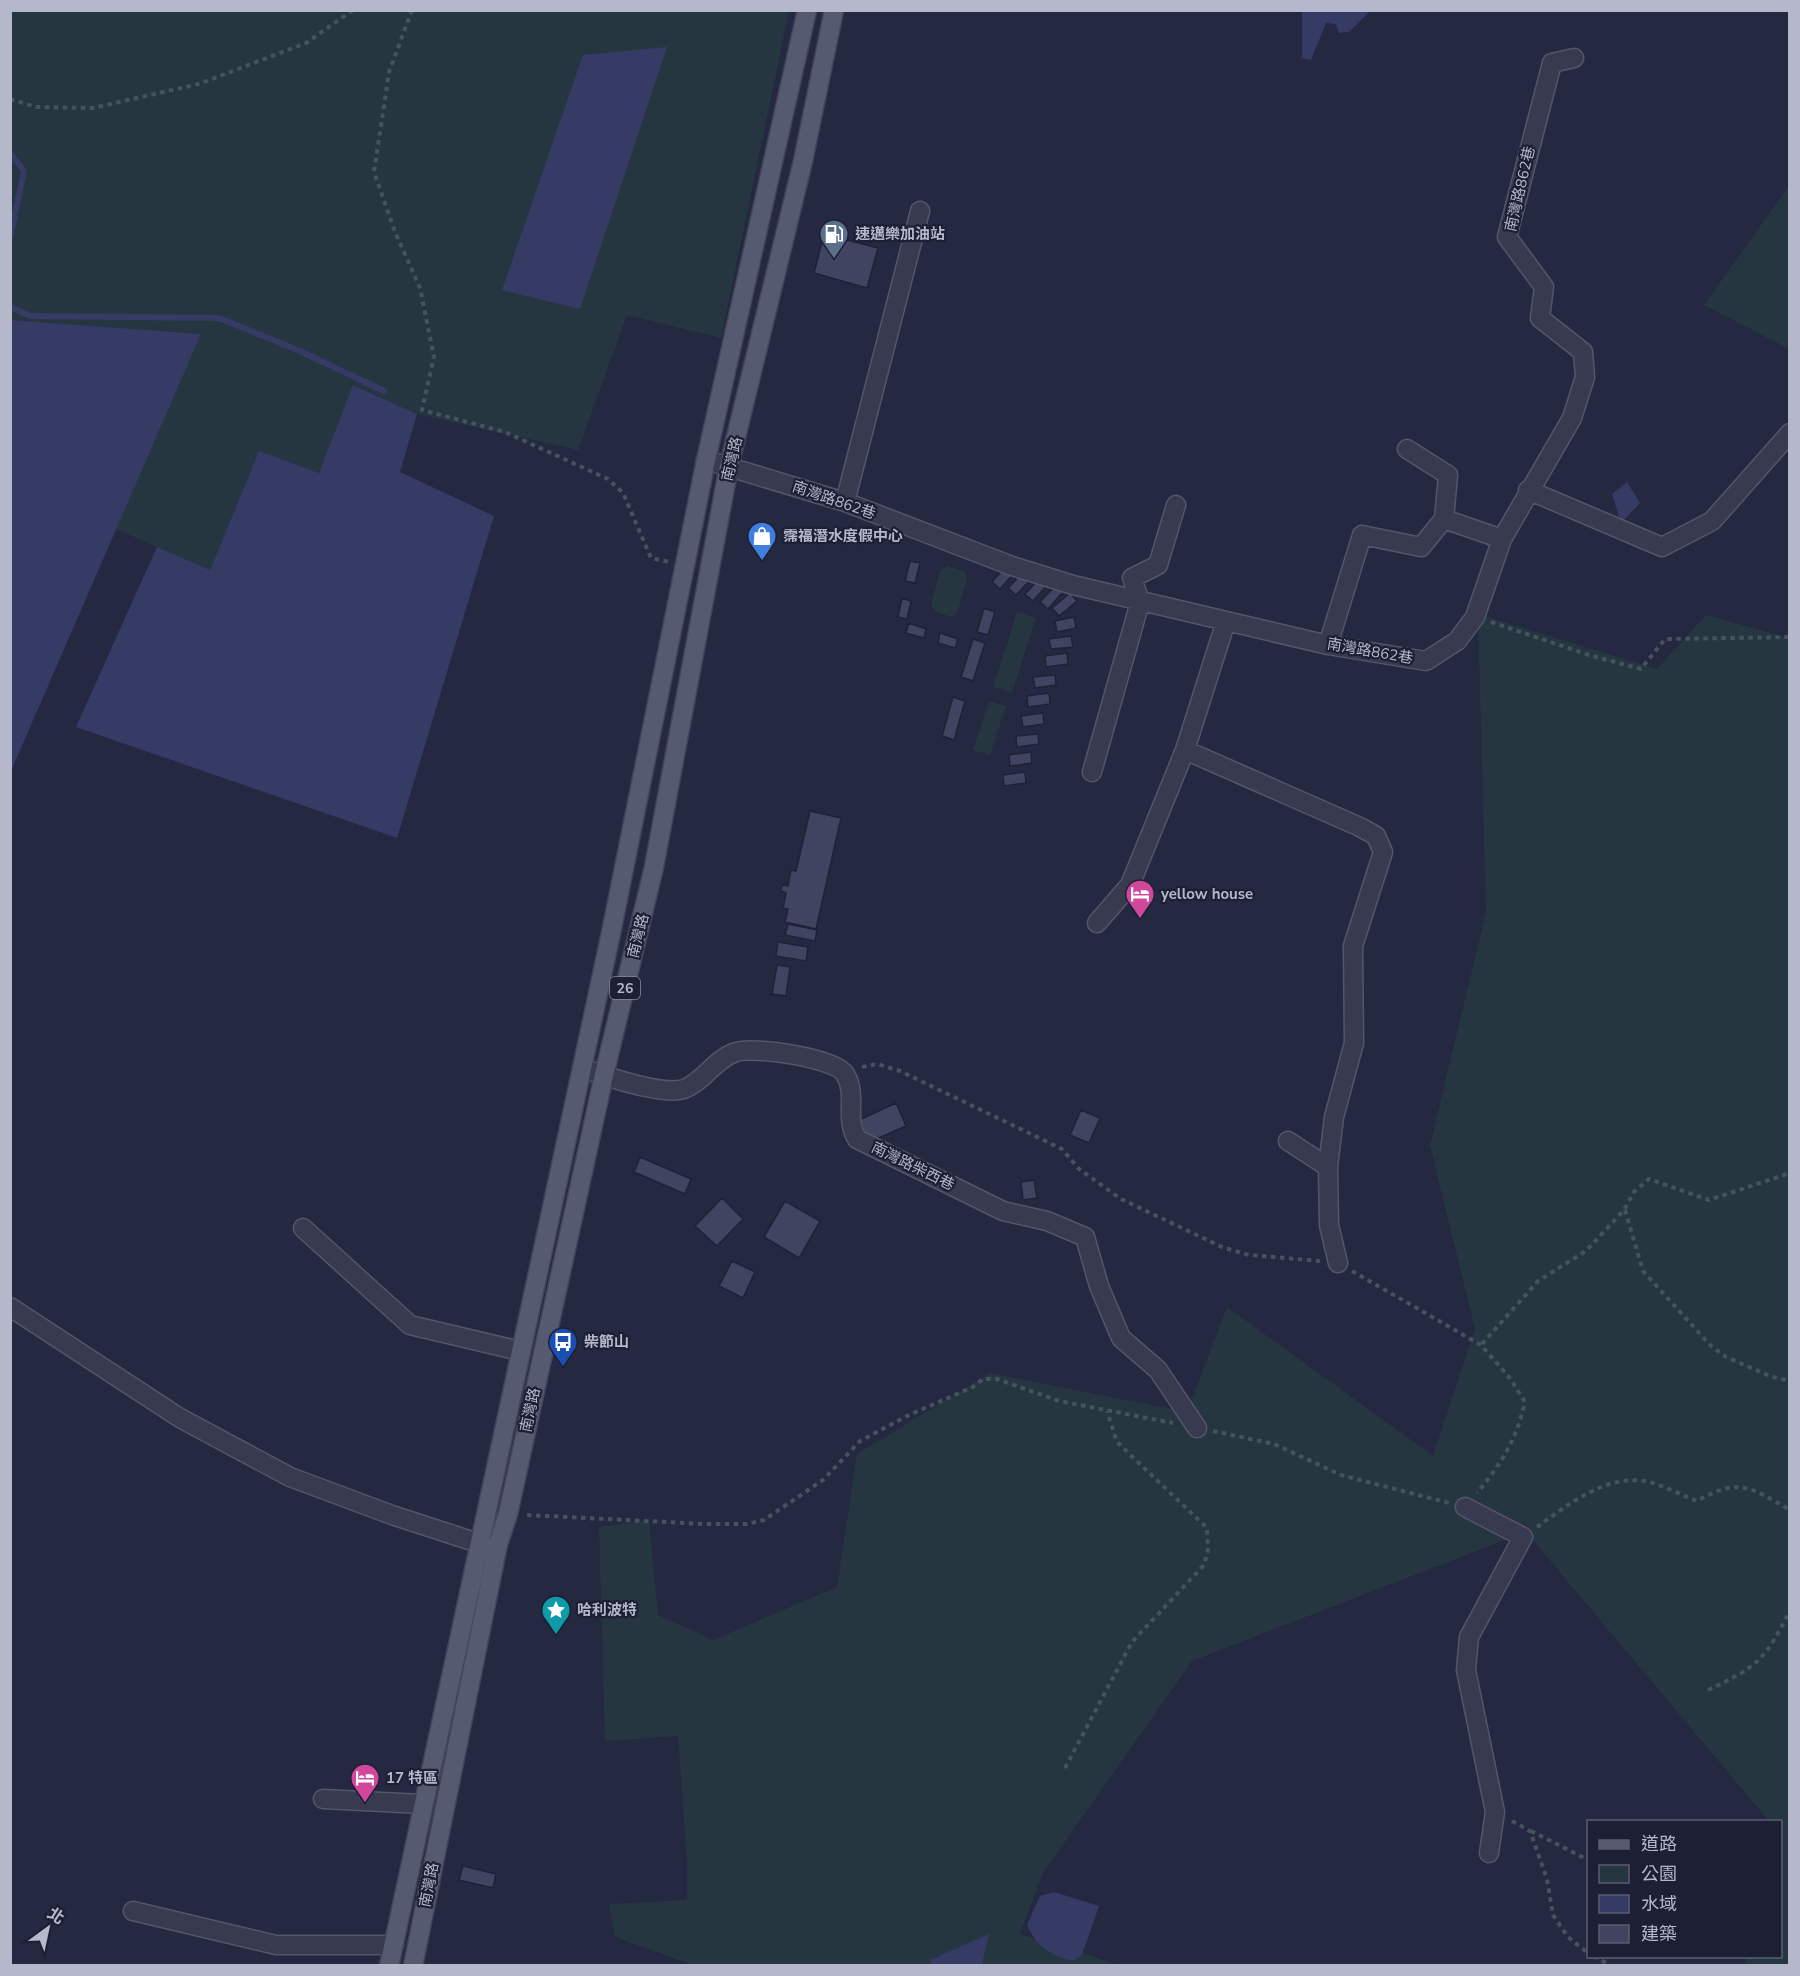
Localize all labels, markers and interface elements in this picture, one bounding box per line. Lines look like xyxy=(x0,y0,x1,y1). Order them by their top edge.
street label: 南灣路862巷 xyxy=(1500,144,1540,234)
fuel station icon: 速邁樂加油站 xyxy=(818,218,850,260)
place label: 速邁樂加油站 xyxy=(855,224,945,244)
street label: 南灣路 xyxy=(717,435,747,483)
street label: 南灣路862巷 xyxy=(790,476,878,524)
shop icon: 霈福潛水度假中心 xyxy=(746,520,778,562)
place label: 霈福潛水度假中心 xyxy=(783,526,903,546)
street label: 南灣路862巷 xyxy=(1325,634,1415,668)
hotel icon: yellow house xyxy=(1124,878,1156,920)
place label: yellow house xyxy=(1160,884,1253,904)
street label: 南灣路 xyxy=(623,912,653,960)
road number: 26 xyxy=(610,977,640,999)
street label: 南灣路柴西巷 xyxy=(868,1137,958,1195)
bus stop icon: 柴節山 xyxy=(547,1326,579,1368)
place label: 柴節山 xyxy=(584,1332,629,1352)
street label: 南灣路 xyxy=(516,1386,544,1434)
place icon: 哈利波特 xyxy=(540,1594,572,1636)
place label: 哈利波特 xyxy=(577,1600,637,1620)
hotel icon: 17 特區 xyxy=(349,1762,381,1804)
place label: 17 特區 xyxy=(386,1768,438,1788)
legend xyxy=(1587,1820,1782,1958)
text: 道路 xyxy=(1641,1832,1677,1856)
street label: 南灣路 xyxy=(415,1861,443,1909)
text: 公園 xyxy=(1641,1862,1677,1886)
text: 水域 xyxy=(1641,1892,1677,1916)
north arrow xyxy=(18,1898,78,1958)
text: 北 xyxy=(43,1903,68,1930)
text: 建築 xyxy=(1641,1922,1677,1946)

